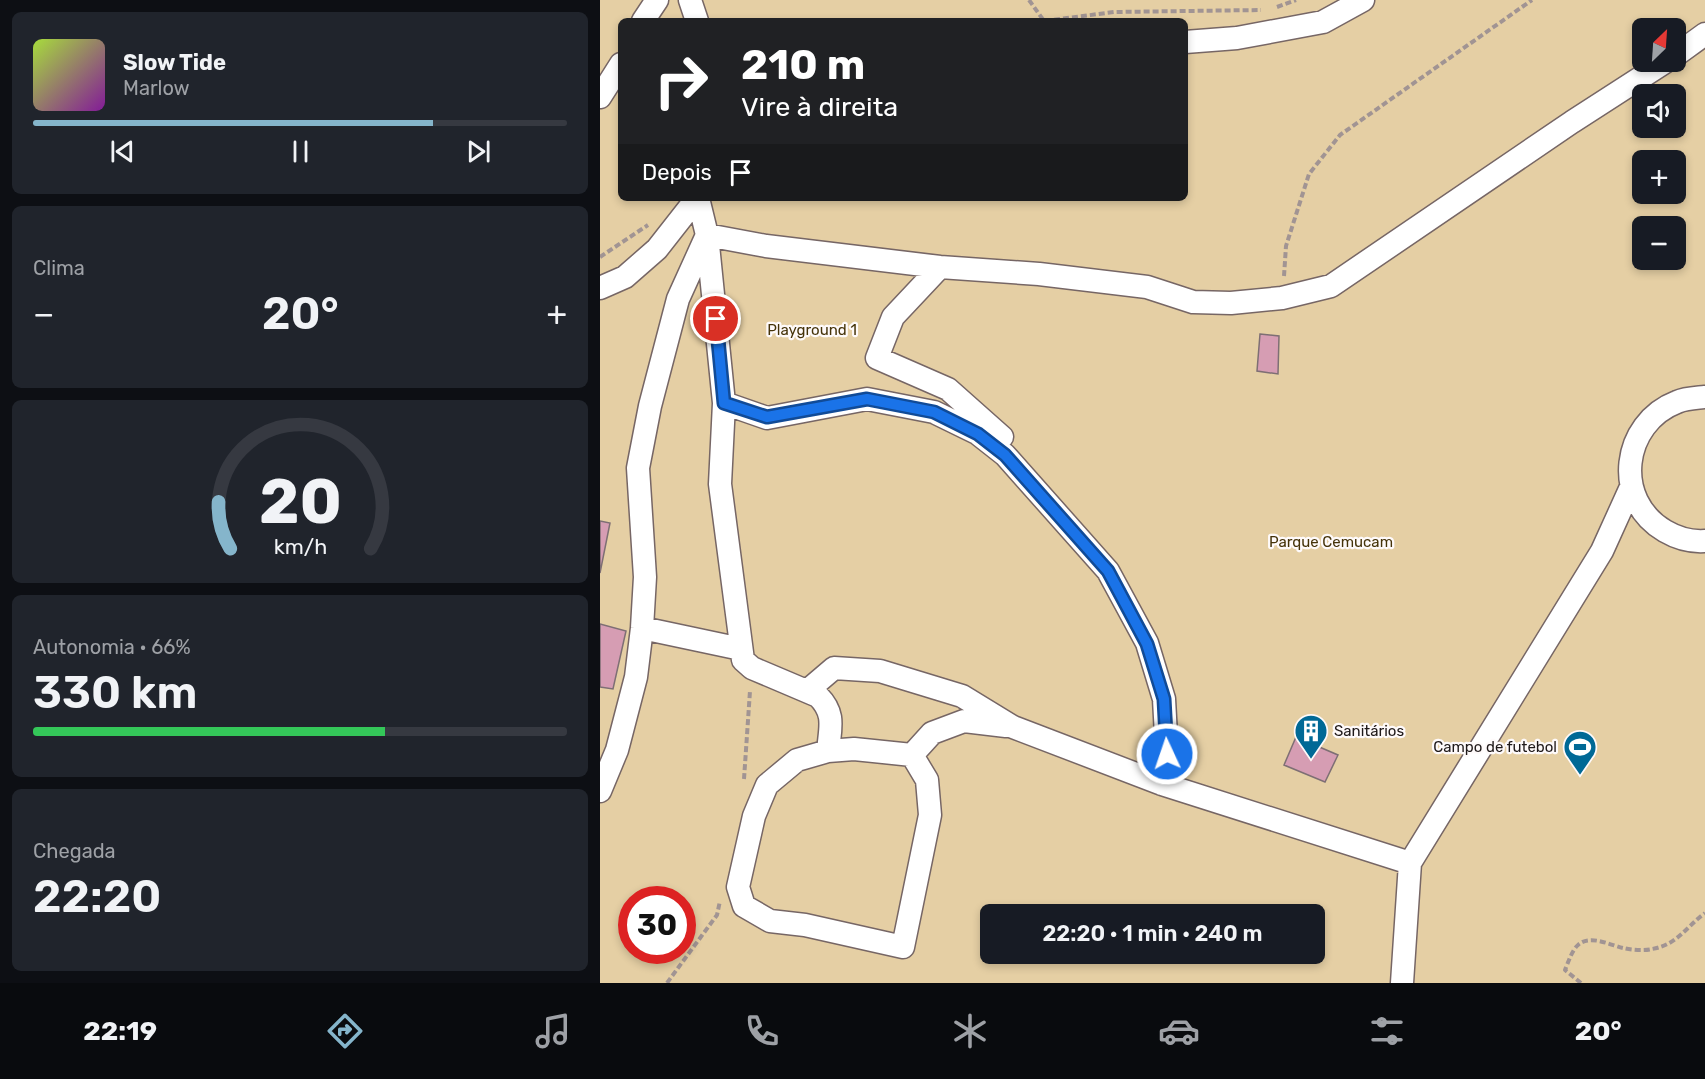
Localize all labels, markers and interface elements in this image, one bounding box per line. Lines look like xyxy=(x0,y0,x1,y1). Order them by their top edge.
north arrow xyxy=(1632,18,1686,72)
map controls xyxy=(1632,18,1686,270)
text: 210 m xyxy=(741,40,865,90)
icon: right xyxy=(642,42,720,120)
text: Slow Tide xyxy=(123,49,226,76)
text: Marlow xyxy=(123,76,190,100)
button: sound xyxy=(1632,84,1686,138)
text: Vire à direita xyxy=(741,91,898,123)
icon: previous xyxy=(106,135,139,168)
icon: pause xyxy=(284,135,317,168)
icon: next xyxy=(462,135,495,168)
button: + xyxy=(1632,150,1686,204)
icon: arrive xyxy=(724,156,757,189)
text: Depois xyxy=(642,159,712,186)
button: − xyxy=(1632,216,1686,270)
text: Clima xyxy=(33,256,85,280)
text: 20° xyxy=(262,287,339,340)
pin xyxy=(690,293,741,344)
text: − xyxy=(33,294,54,333)
text: + xyxy=(546,294,567,333)
icon: arrive xyxy=(699,302,732,335)
park label: Playground 1 xyxy=(767,321,857,339)
text: 20 xyxy=(259,465,341,539)
park label: Parque Cemucam xyxy=(1269,533,1393,551)
text: km/h xyxy=(273,534,327,559)
text: Autonomia · 66% xyxy=(33,635,191,659)
text: 330 km xyxy=(33,666,197,719)
building icon: Sanitários xyxy=(1293,713,1329,760)
position arrow xyxy=(1135,722,1199,786)
place label: Sanitários xyxy=(1334,722,1404,740)
sports icon: Campo de futebol xyxy=(1562,729,1598,776)
place label: Campo de futebol xyxy=(1433,738,1557,756)
text: Chegada xyxy=(33,839,116,863)
text: 22:20 xyxy=(33,870,161,923)
speed limit sign: 30 xyxy=(618,886,696,964)
text: 22:20 · 1 min · 240 m xyxy=(1042,920,1263,947)
icon: directions xyxy=(324,1010,366,1052)
icon: music xyxy=(532,1010,574,1052)
icon: phone xyxy=(741,1010,783,1052)
icon: climate xyxy=(949,1010,991,1052)
icon: car xyxy=(1158,1010,1200,1052)
icon: filters xyxy=(1366,1010,1408,1052)
text: 22:19 xyxy=(83,1015,157,1047)
text: 20° xyxy=(1575,1015,1622,1047)

